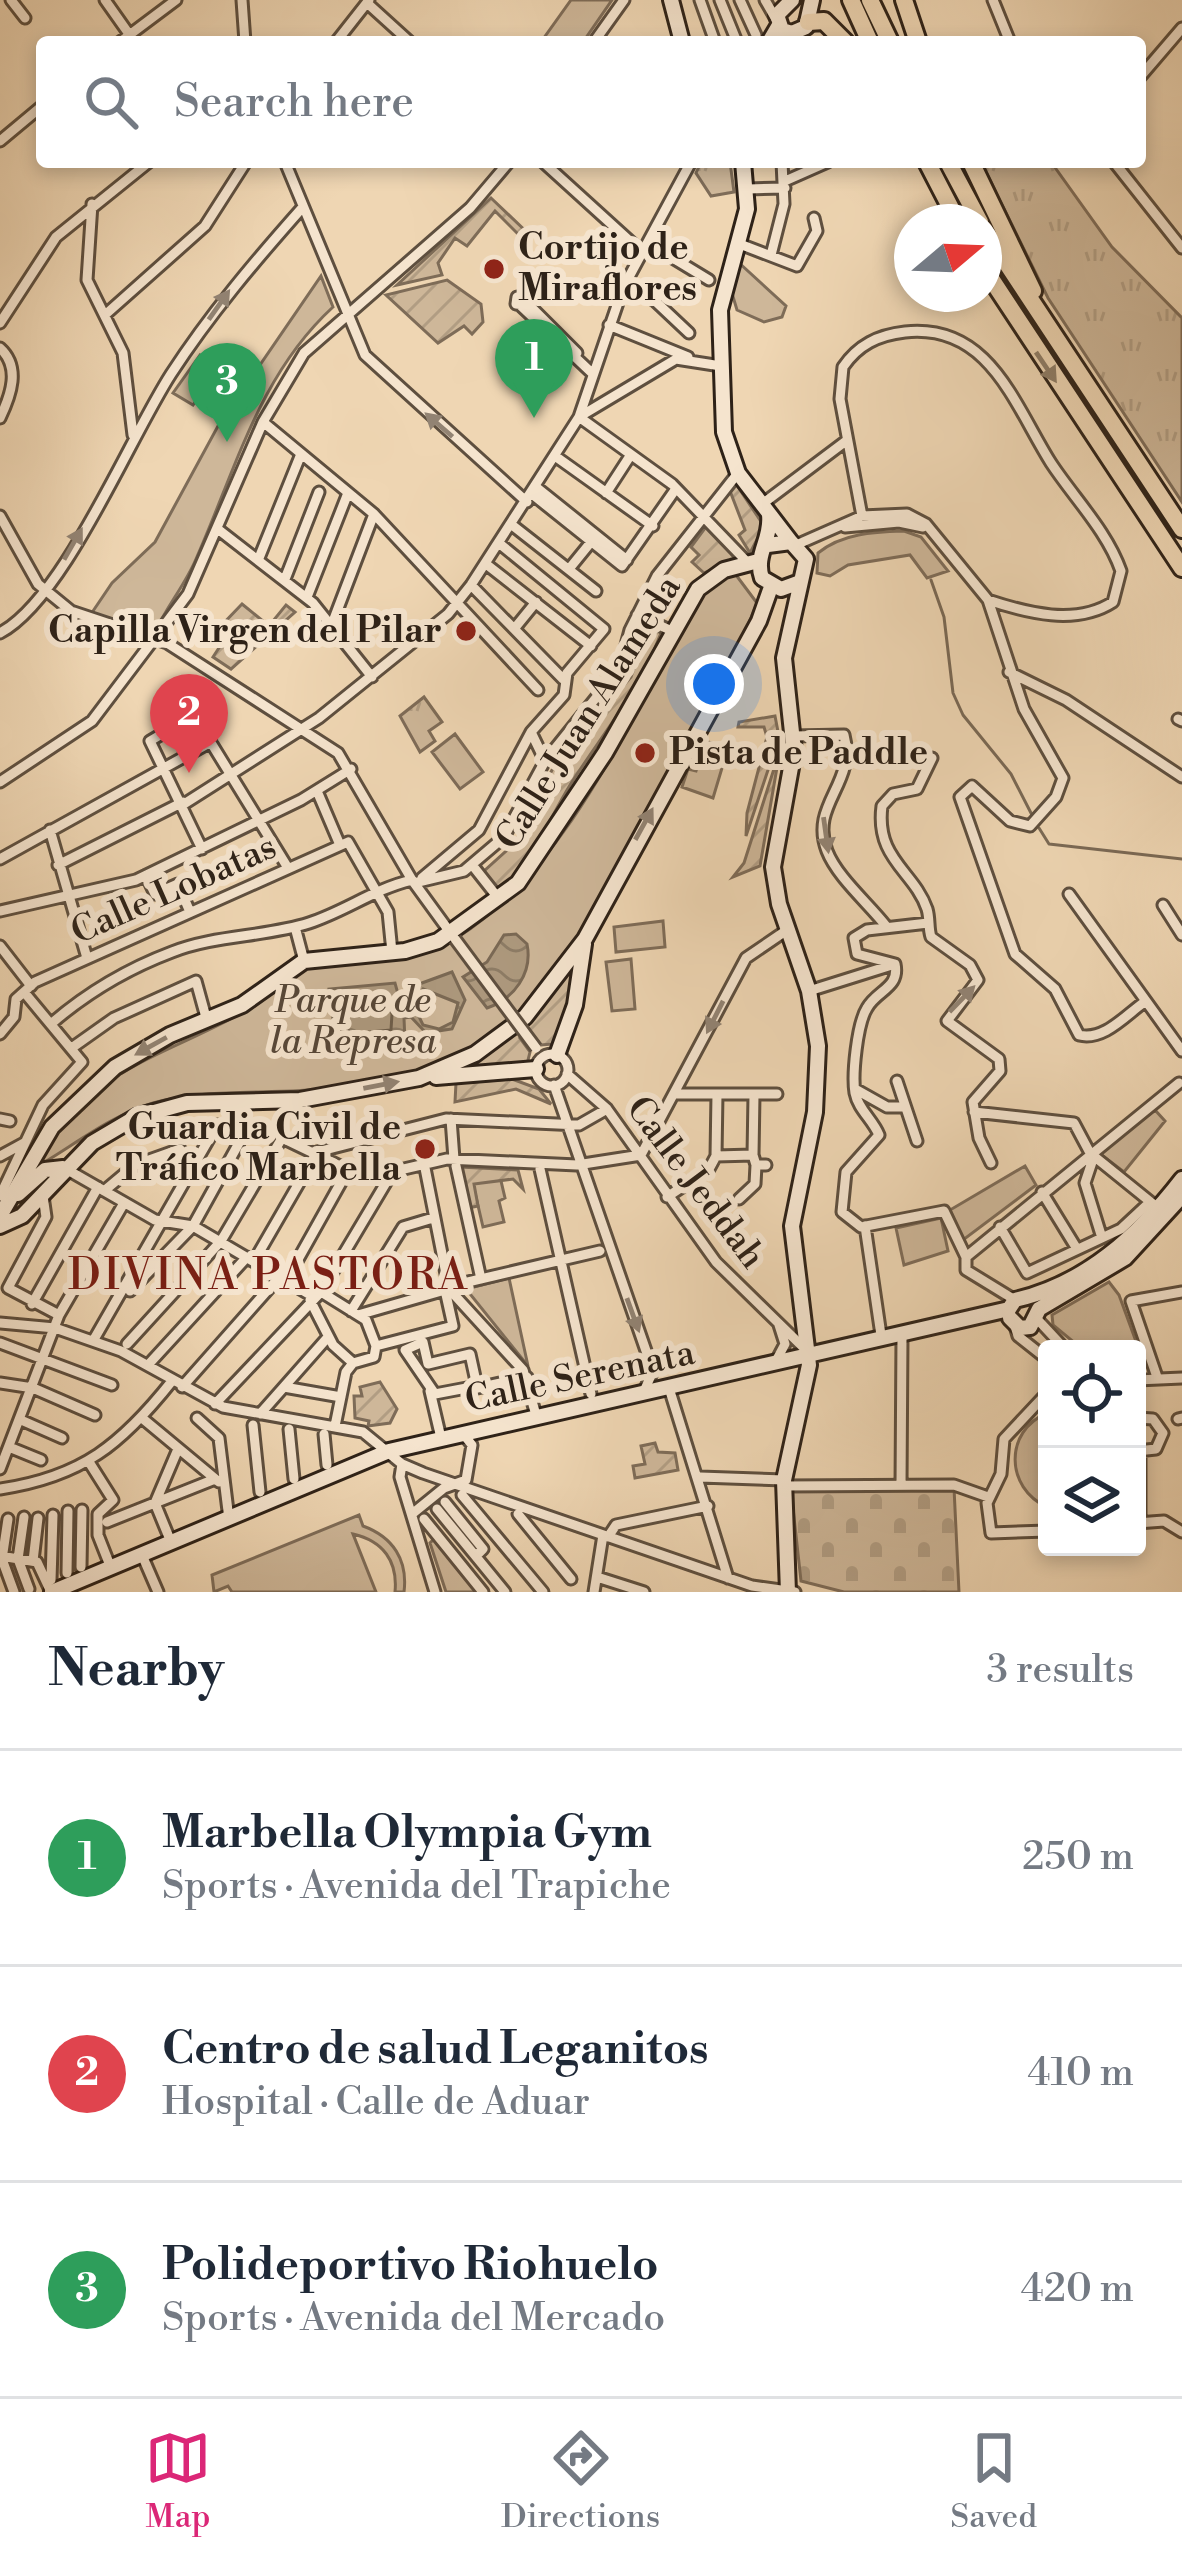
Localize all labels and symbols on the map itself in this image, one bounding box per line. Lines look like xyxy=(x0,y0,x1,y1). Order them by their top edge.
north arrow xyxy=(894,204,1002,312)
place label: Cortijo de Miraflores xyxy=(518,226,697,312)
marker: Cortijo de Miraflores xyxy=(481,256,507,282)
one-way arrow xyxy=(207,289,230,322)
pin: 1 xyxy=(495,319,573,418)
pin: 3 xyxy=(188,343,266,442)
one-way arrow xyxy=(1035,351,1057,384)
one-way arrow xyxy=(424,412,453,439)
one-way arrow xyxy=(62,527,83,561)
street label: Calle Juan Alameda xyxy=(487,567,692,858)
place label: Capilla Virgen del Pilar xyxy=(48,609,442,654)
marker: Capilla Virgen del Pilar xyxy=(453,618,479,644)
your location xyxy=(684,654,744,714)
pin: 2 xyxy=(150,674,228,773)
place label: Pista de Paddle xyxy=(669,731,928,776)
marker: Pista de Paddle xyxy=(632,740,658,766)
one-way arrow xyxy=(633,807,654,842)
one-way arrow xyxy=(817,817,836,855)
street label: Calle Lobatas xyxy=(64,825,284,955)
park label: Parque de la Represa xyxy=(270,979,437,1065)
one-way arrow xyxy=(948,985,976,1014)
one-way arrow xyxy=(705,999,726,1034)
one-way arrow xyxy=(134,1035,169,1056)
one-way arrow xyxy=(363,1075,401,1094)
street label: Calle Jeddah xyxy=(616,1088,774,1278)
place label: Guardia Civil de Tráfico Marbella xyxy=(116,1106,402,1192)
marker: Guardia Civil de Tráfico Marbella xyxy=(412,1136,438,1162)
district label: DIVINA PASTORA xyxy=(68,1250,470,1303)
one-way arrow xyxy=(625,1297,643,1333)
street label: Calle Serenata xyxy=(461,1331,700,1423)

